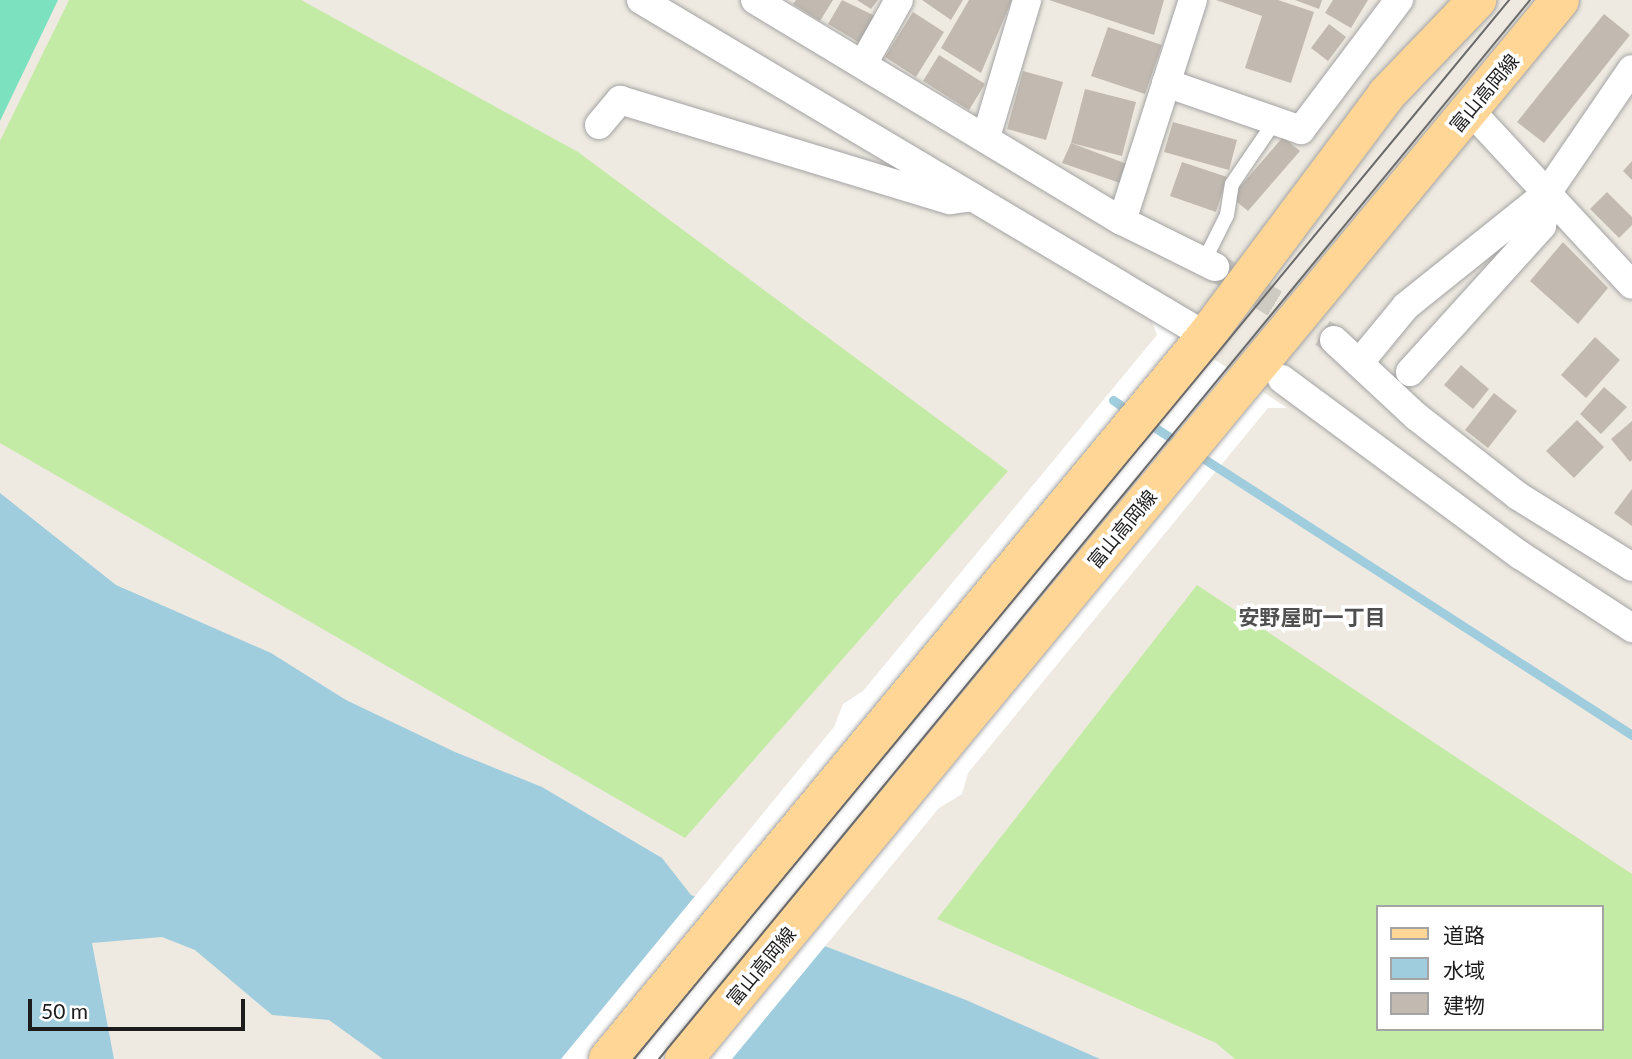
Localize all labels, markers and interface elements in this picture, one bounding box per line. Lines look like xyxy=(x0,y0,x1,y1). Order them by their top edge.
street label: 富山高岡線 xyxy=(1445,49,1523,137)
street label: 富山高岡線 xyxy=(1083,485,1161,573)
district label: 安野屋町一丁目 xyxy=(1239,604,1385,630)
legend xyxy=(1376,905,1604,1031)
street label: 富山高岡線 xyxy=(722,922,800,1010)
text: 道路 xyxy=(1443,922,1485,947)
text: 水域 xyxy=(1443,957,1485,982)
scale bar xyxy=(32,986,248,1030)
text: 建物 xyxy=(1443,992,1485,1017)
text: 50 m xyxy=(41,998,88,1023)

